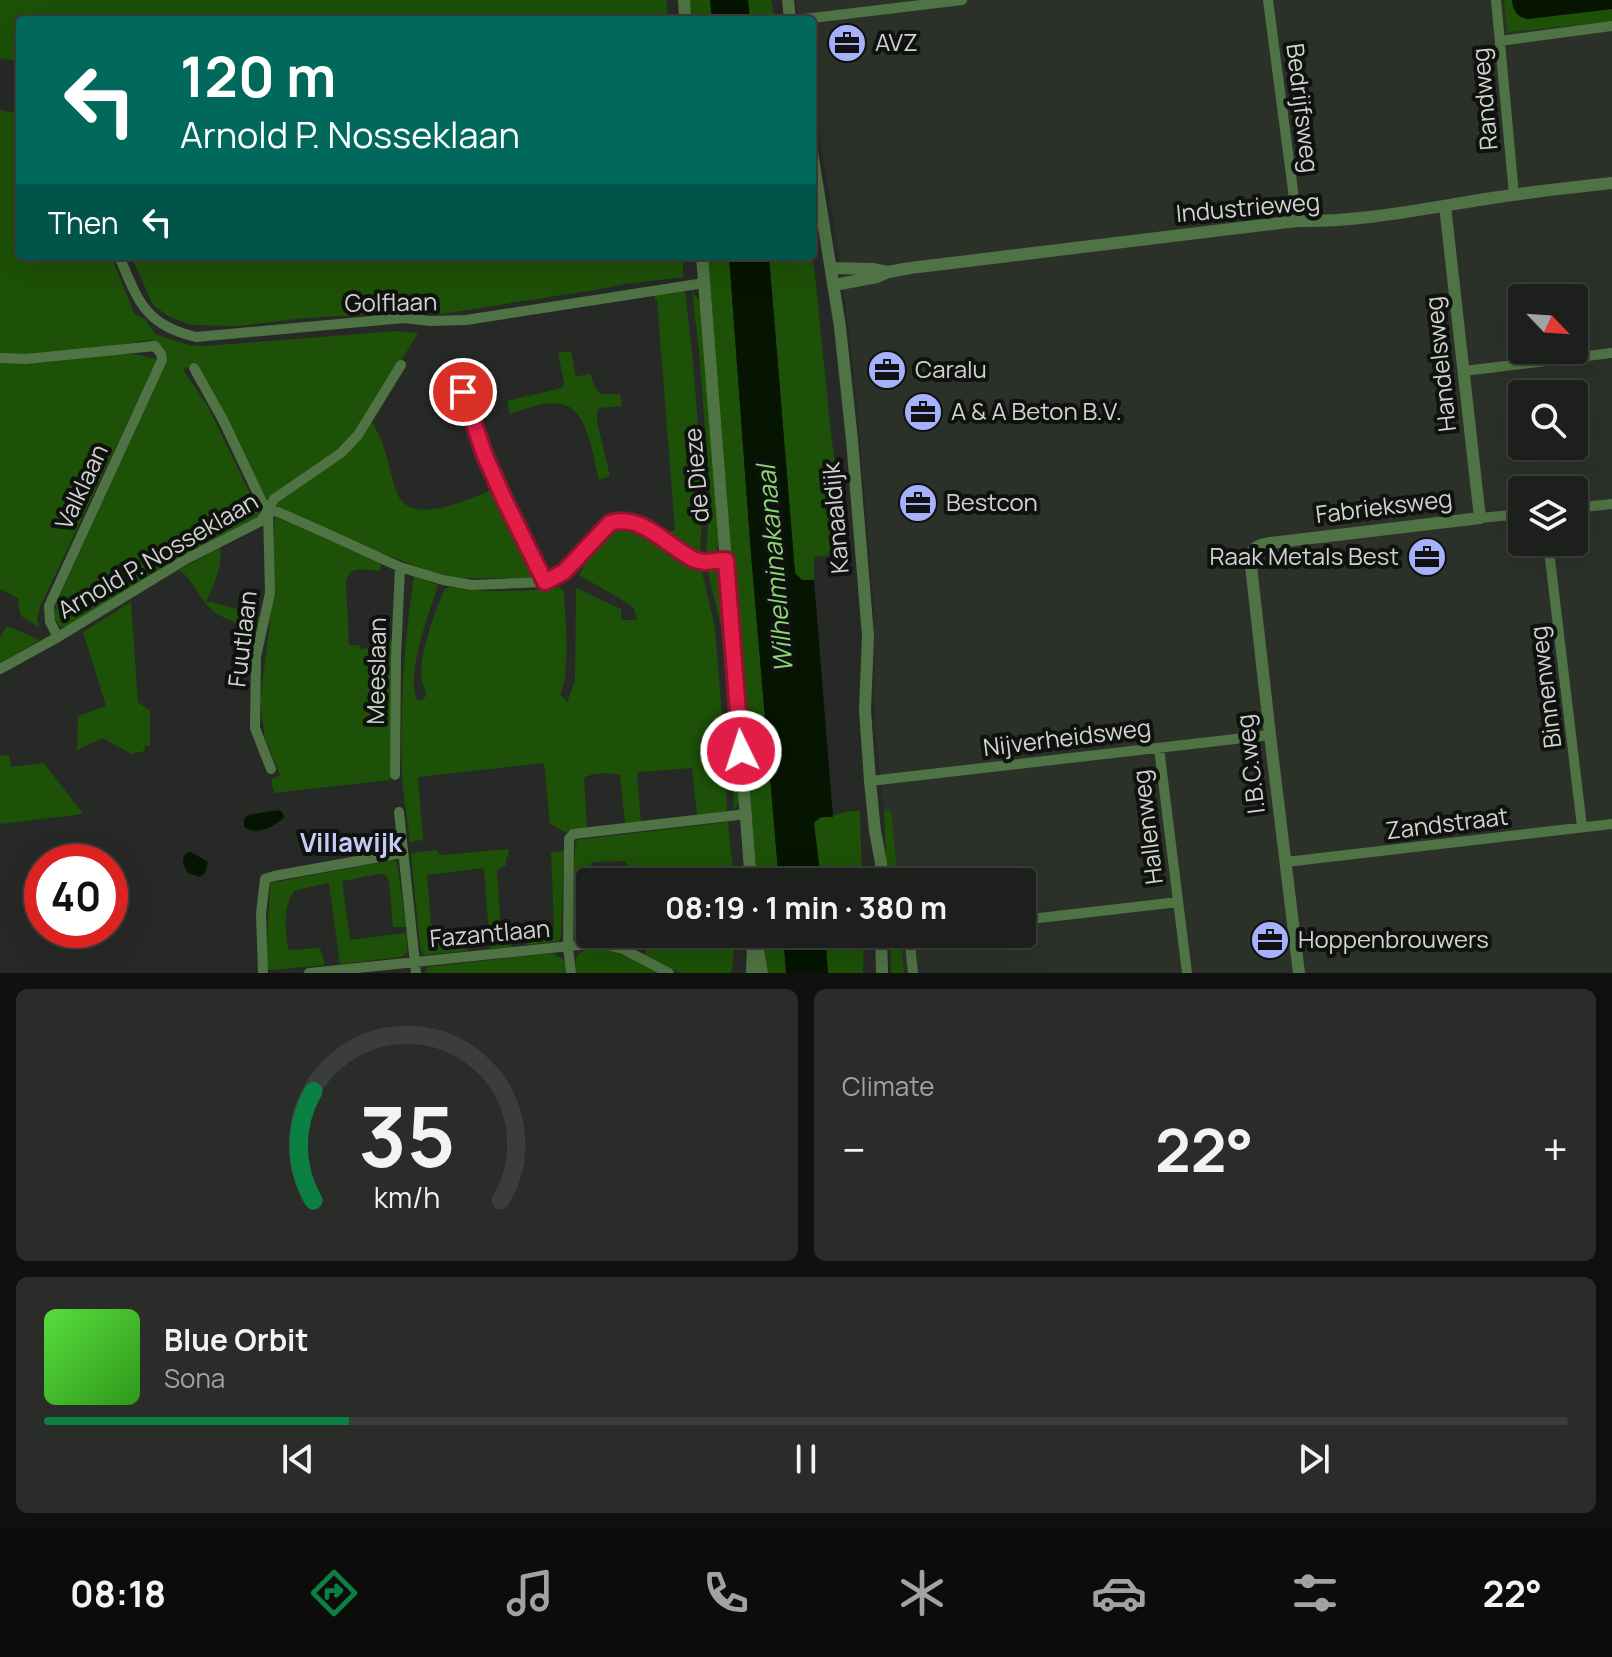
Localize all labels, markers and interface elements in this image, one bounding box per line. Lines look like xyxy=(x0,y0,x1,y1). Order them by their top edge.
office icon: AVZ xyxy=(826,22,868,64)
place label: AVZ xyxy=(875,25,918,58)
text: 120 m xyxy=(180,37,336,114)
street label: Bedrijfsweg xyxy=(1279,41,1328,174)
street label: Randweg xyxy=(1463,46,1504,152)
icon: left xyxy=(48,48,152,152)
text: Arnold P. Nosseklaan xyxy=(180,110,520,159)
street label: Industrieweg xyxy=(1174,184,1321,229)
icon: left xyxy=(135,200,179,244)
text: Then xyxy=(48,202,119,243)
street label: Golflaan xyxy=(344,284,438,319)
north arrow xyxy=(1508,284,1588,364)
map controls xyxy=(1508,284,1588,556)
street label: Handelsweg xyxy=(1416,295,1463,434)
office icon: Caralu xyxy=(866,349,908,391)
place label: Caralu xyxy=(915,352,987,385)
pin xyxy=(429,358,497,426)
icon: arrive xyxy=(441,370,485,414)
button: search xyxy=(1508,380,1588,460)
office icon: A & A Beton B.V. xyxy=(902,391,944,433)
place label: A & A Beton B.V. xyxy=(951,394,1122,427)
street label: de Dieze xyxy=(675,427,716,524)
street label: Valklaan xyxy=(47,438,115,534)
street label: Kanaaldijk xyxy=(813,460,856,575)
water label: Wilhelminakanaal xyxy=(747,461,801,674)
button: layers xyxy=(1508,476,1588,556)
street label: Fabrieksweg xyxy=(1314,481,1454,530)
office icon: Bestcon xyxy=(897,482,939,524)
street label: Arnold P. Nosseklaan xyxy=(51,484,264,626)
place label: Bestcon xyxy=(946,485,1038,518)
office icon: Raak Metals Best xyxy=(1406,536,1448,578)
place label: Raak Metals Best xyxy=(1209,539,1399,572)
street label: Fuutlaan xyxy=(219,589,264,689)
street label: Meeslaan xyxy=(358,617,393,725)
street label: Binnenweg xyxy=(1521,624,1568,750)
position arrow xyxy=(699,709,783,793)
street label: Nijverheidsweg xyxy=(981,710,1153,763)
street label: I.B.C.weg xyxy=(1227,713,1272,816)
street label: Hallenweg xyxy=(1123,768,1170,886)
street label: Zandstraat xyxy=(1384,799,1510,846)
district label: Villawijk xyxy=(300,824,403,860)
speed limit sign: 40 xyxy=(24,844,128,948)
text: 08:19 · 1 min · 380 m xyxy=(665,887,947,928)
street label: Fazantlaan xyxy=(428,911,551,954)
office icon: Hoppenbrouwers xyxy=(1249,919,1291,961)
place label: Hoppenbrouwers xyxy=(1298,922,1489,955)
text: Climate xyxy=(842,1068,934,1104)
text: 35 xyxy=(358,1078,456,1192)
text: 22° xyxy=(1155,1108,1253,1190)
text: − xyxy=(842,1119,866,1179)
text: + xyxy=(1543,1119,1568,1179)
text: km/h xyxy=(374,1178,440,1217)
text: Blue Orbit xyxy=(164,1319,309,1360)
text: Sona xyxy=(164,1360,225,1396)
icon: previous xyxy=(276,1437,320,1481)
icon: pause xyxy=(784,1437,828,1481)
icon: next xyxy=(1292,1437,1336,1481)
icon: directions xyxy=(306,1565,362,1621)
icon: music xyxy=(502,1565,558,1621)
icon: phone xyxy=(698,1565,754,1621)
icon: climate xyxy=(894,1565,950,1621)
icon: car xyxy=(1091,1565,1147,1621)
icon: filters xyxy=(1287,1565,1343,1621)
text: 08:18 xyxy=(70,1569,166,1618)
text: 22° xyxy=(1483,1569,1542,1618)

